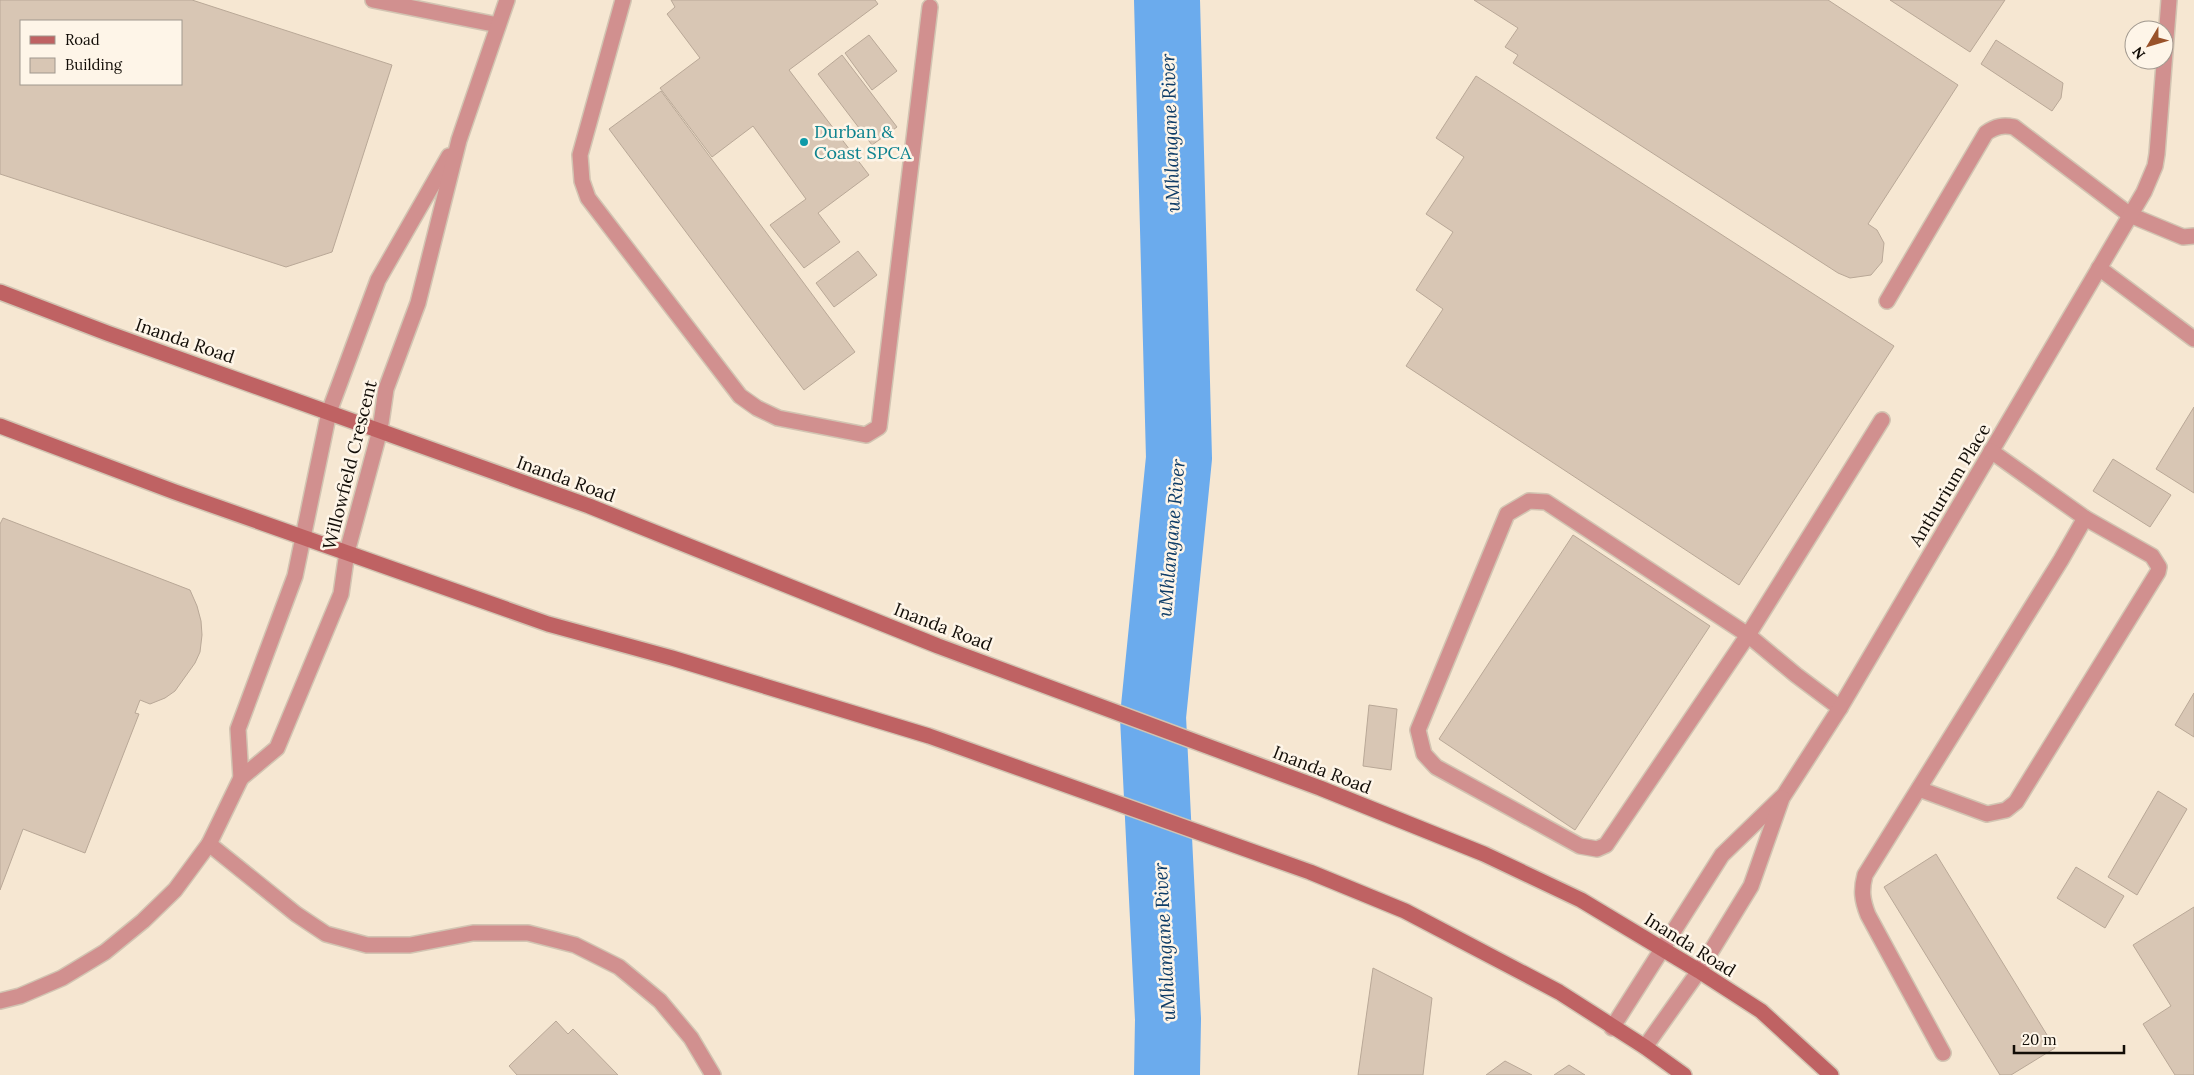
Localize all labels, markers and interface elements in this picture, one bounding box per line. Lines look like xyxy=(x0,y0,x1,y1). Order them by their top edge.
legend xyxy=(20,20,182,85)
north arrow xyxy=(2124,20,2174,70)
text: Road xyxy=(65,30,100,49)
text: N xyxy=(2128,43,2149,63)
water label: uMhlangane River xyxy=(1155,53,1185,213)
text: Building xyxy=(65,55,123,74)
place label: Durban & Coast SPCA xyxy=(814,120,912,164)
marker: Durban & Coast SPCA xyxy=(798,136,810,148)
street label: Inanda Road xyxy=(132,313,238,368)
street label: Willowfield Crescent xyxy=(317,378,382,552)
street label: Anthurium Place xyxy=(1903,419,1995,551)
street label: Inanda Road xyxy=(514,450,619,507)
water label: uMhlangane River xyxy=(1152,458,1190,618)
street label: Inanda Road xyxy=(891,597,996,656)
street label: Inanda Road xyxy=(1270,740,1375,799)
water label: uMhlangane River xyxy=(1148,862,1180,1022)
street label: Inanda Road xyxy=(1640,907,1740,982)
scale bar xyxy=(2014,1022,2124,1054)
text: 20 m xyxy=(2022,1030,2057,1049)

